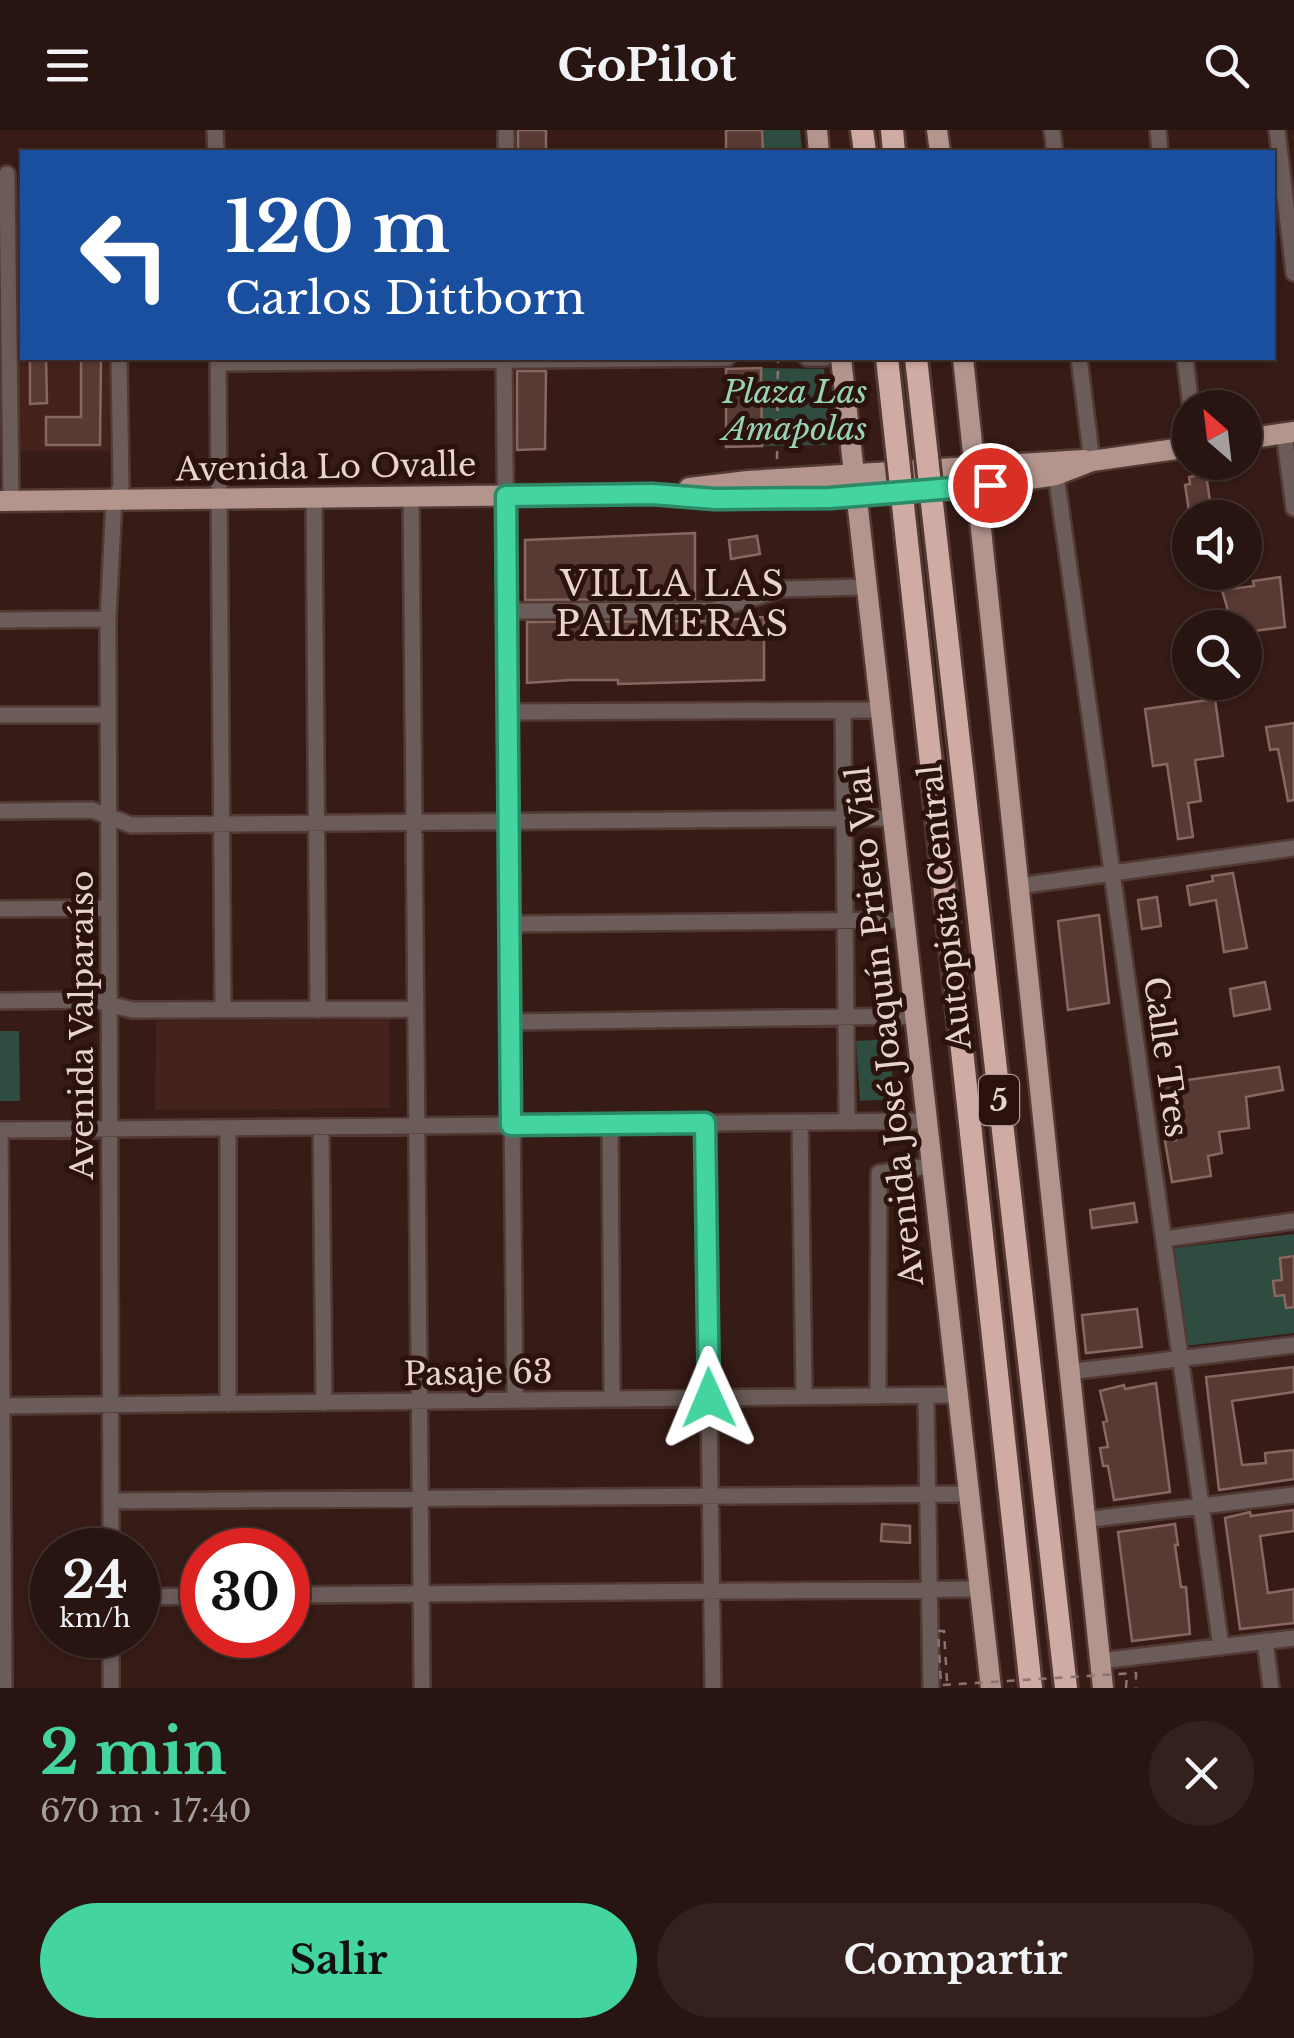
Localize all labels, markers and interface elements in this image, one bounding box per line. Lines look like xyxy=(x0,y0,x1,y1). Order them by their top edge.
text: GoPilot xyxy=(557,37,737,93)
icon: menu xyxy=(40,38,95,93)
icon: search xyxy=(1199,38,1254,93)
text: 120 m xyxy=(225,184,450,271)
icon: left xyxy=(60,190,190,320)
text: Carlos Dittborn xyxy=(225,270,585,326)
park label: Plaza Las Amapolas xyxy=(719,372,867,449)
north arrow xyxy=(1172,390,1262,480)
map controls xyxy=(1172,390,1262,700)
pin xyxy=(948,443,1033,528)
street label: Avenida Lo Ovalle xyxy=(174,444,477,490)
icon: arrive xyxy=(963,458,1018,513)
button: sound xyxy=(1172,500,1262,590)
district label: VILLA LAS PALMERAS xyxy=(555,562,791,645)
button: search xyxy=(1172,610,1262,700)
street label: Autopista Central xyxy=(910,763,980,1052)
street label: Avenida José Joaquín Prieto Vial xyxy=(838,764,932,1289)
street label: Avenida Valparaíso xyxy=(62,871,102,1180)
street label: Calle Tres xyxy=(1135,974,1197,1140)
road number: 5 xyxy=(979,1075,1019,1125)
position arrow xyxy=(657,1346,761,1450)
street label: Pasaje 63 xyxy=(403,1352,553,1394)
speed limit sign: 30 xyxy=(180,1528,310,1658)
text: 24 xyxy=(62,1549,128,1612)
text: km/h xyxy=(60,1603,130,1634)
text: 2 min xyxy=(40,1716,227,1790)
button: close xyxy=(1149,1721,1254,1826)
text: 670 m · 17:40 xyxy=(40,1791,252,1831)
button: Salir xyxy=(40,1903,637,2018)
button: Compartir xyxy=(657,1903,1254,2018)

